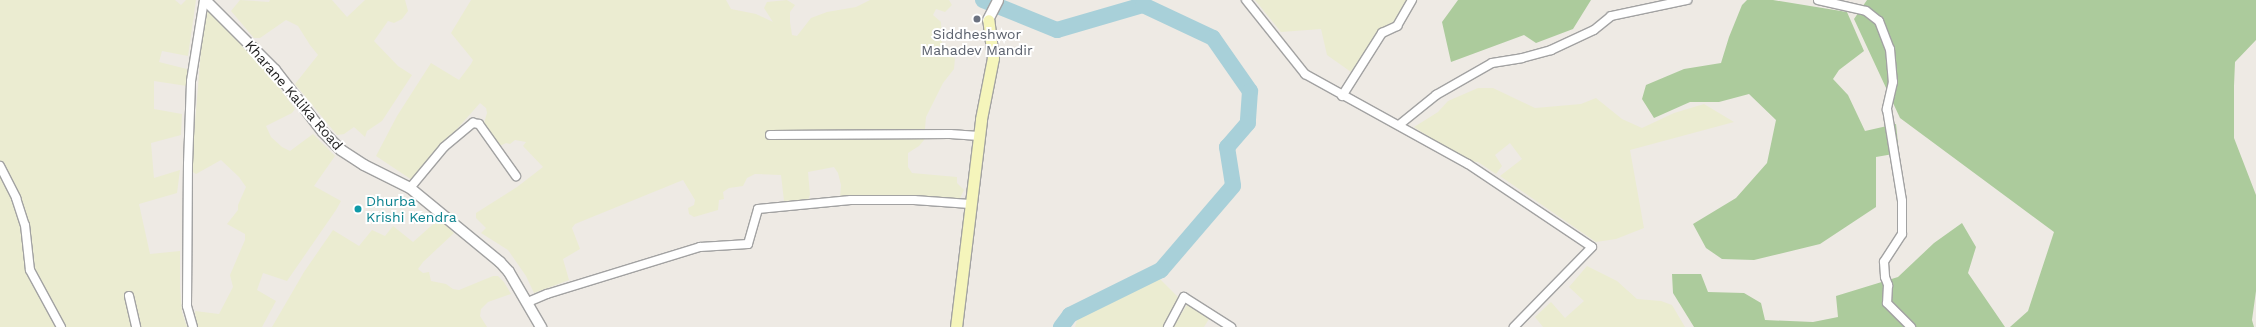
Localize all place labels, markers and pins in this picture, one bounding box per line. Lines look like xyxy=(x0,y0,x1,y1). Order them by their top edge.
marker: Siddheshwor Mahadev Mandir xyxy=(972,14,982,24)
place label: Siddheshwor Mahadev Mandir xyxy=(921,26,1033,58)
place label: Dhurba Krishi Kendra xyxy=(366,193,457,226)
marker: Dhurba Krishi Kendra xyxy=(353,204,363,214)

